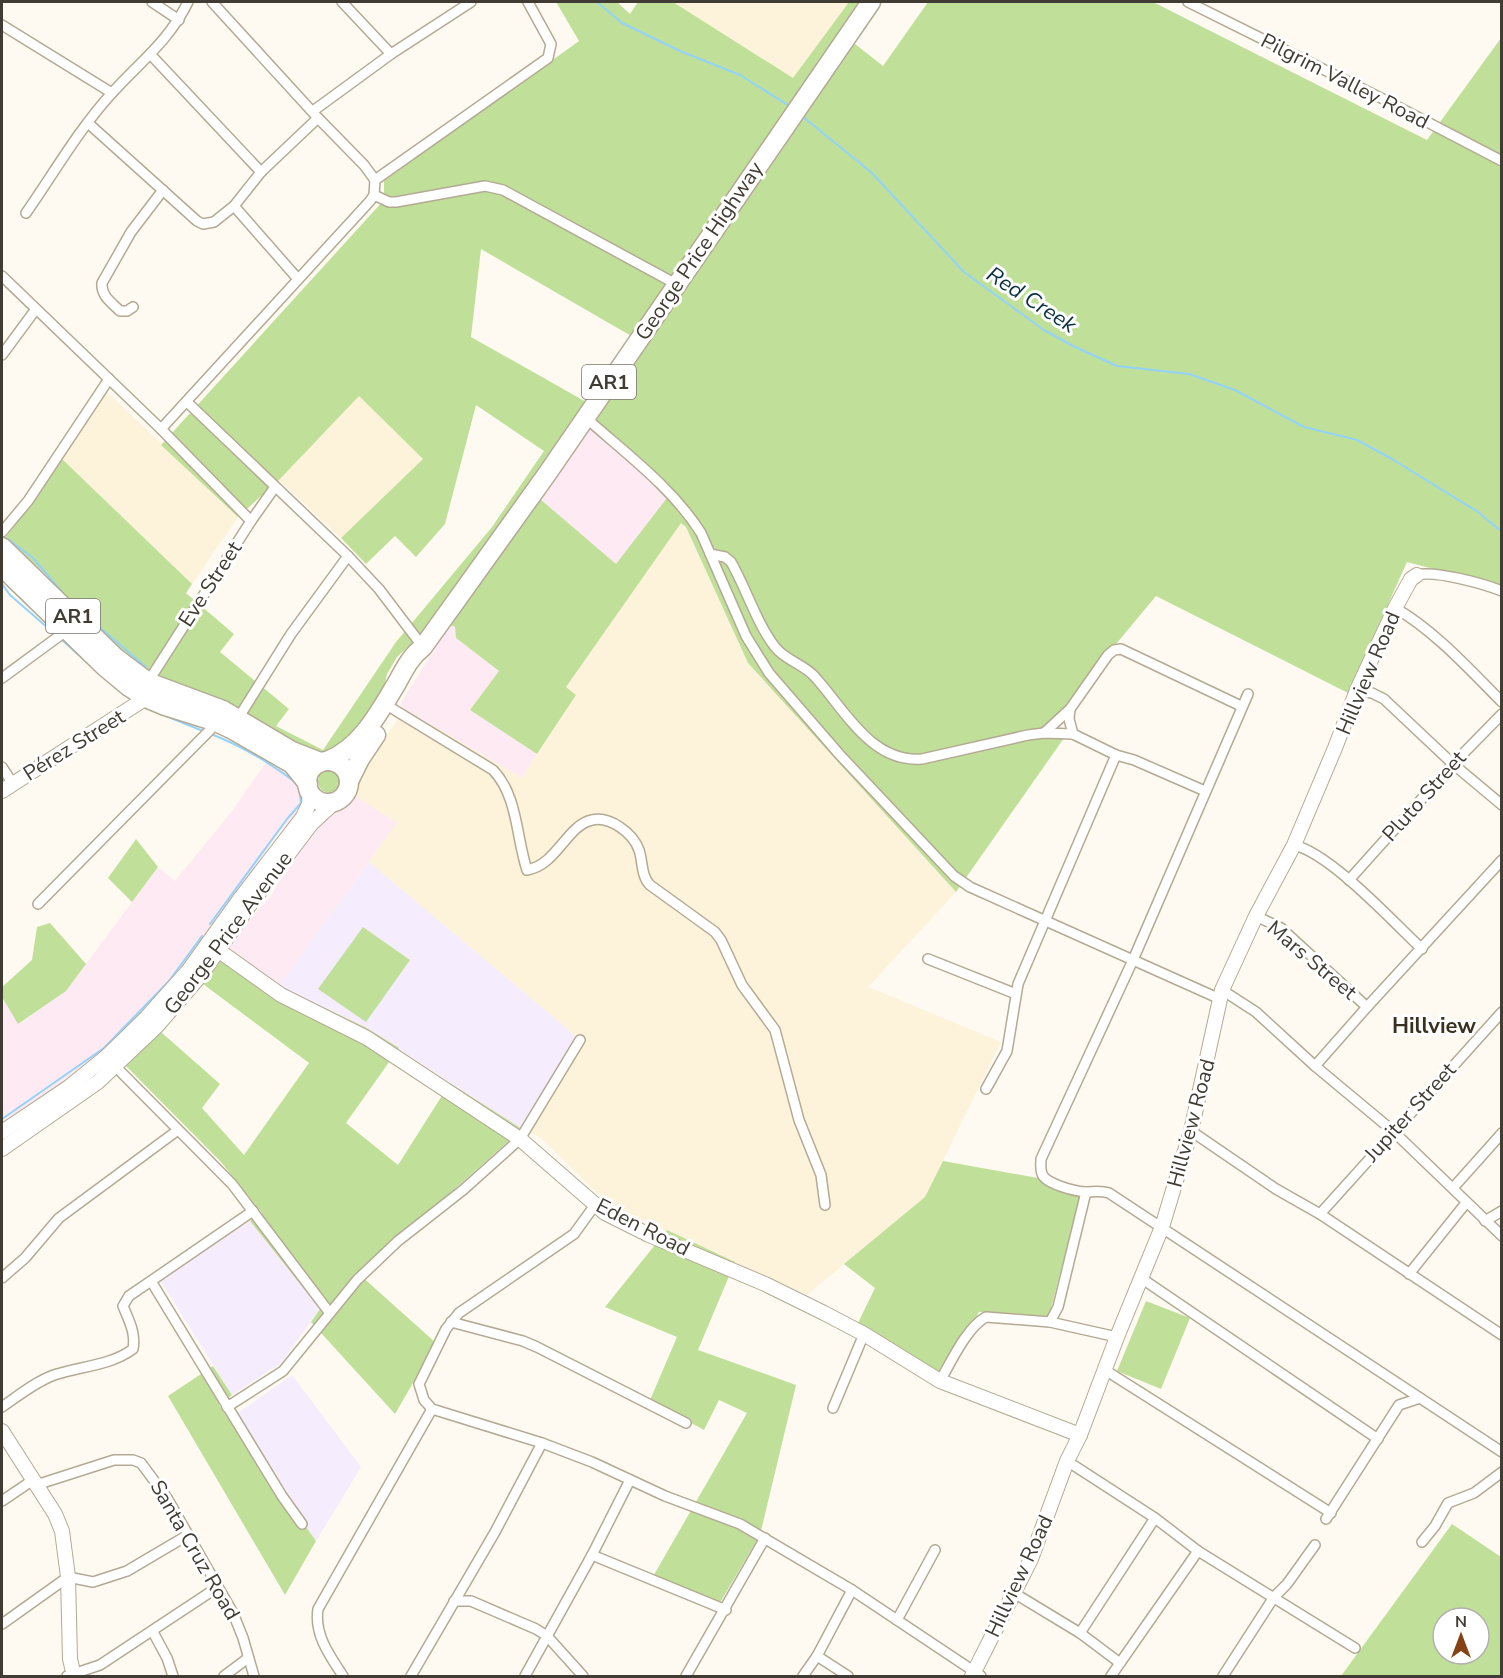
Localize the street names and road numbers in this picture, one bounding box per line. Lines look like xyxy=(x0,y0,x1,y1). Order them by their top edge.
street label: Pilgrim Valley Road xyxy=(1256,26,1434,136)
street label: George Price Highway xyxy=(629,156,769,346)
road number: AR1 xyxy=(582,365,636,399)
street label: Eve Street xyxy=(172,535,248,632)
road number: AR1 xyxy=(46,599,100,633)
street label: Hillview Road xyxy=(1329,607,1407,739)
street label: Pérez Street xyxy=(18,702,131,787)
street label: Pluto Street xyxy=(1376,744,1473,847)
street label: George Price Avenue xyxy=(157,846,299,1020)
street label: Mars Street xyxy=(1261,914,1363,1006)
street label: Hillview Road xyxy=(1160,1056,1222,1190)
street label: Jupiter Street xyxy=(1357,1056,1462,1168)
street label: Eden Road xyxy=(591,1191,695,1263)
street label: Santa Cruz Road xyxy=(144,1475,246,1625)
street label: Hillview Road xyxy=(978,1510,1060,1642)

